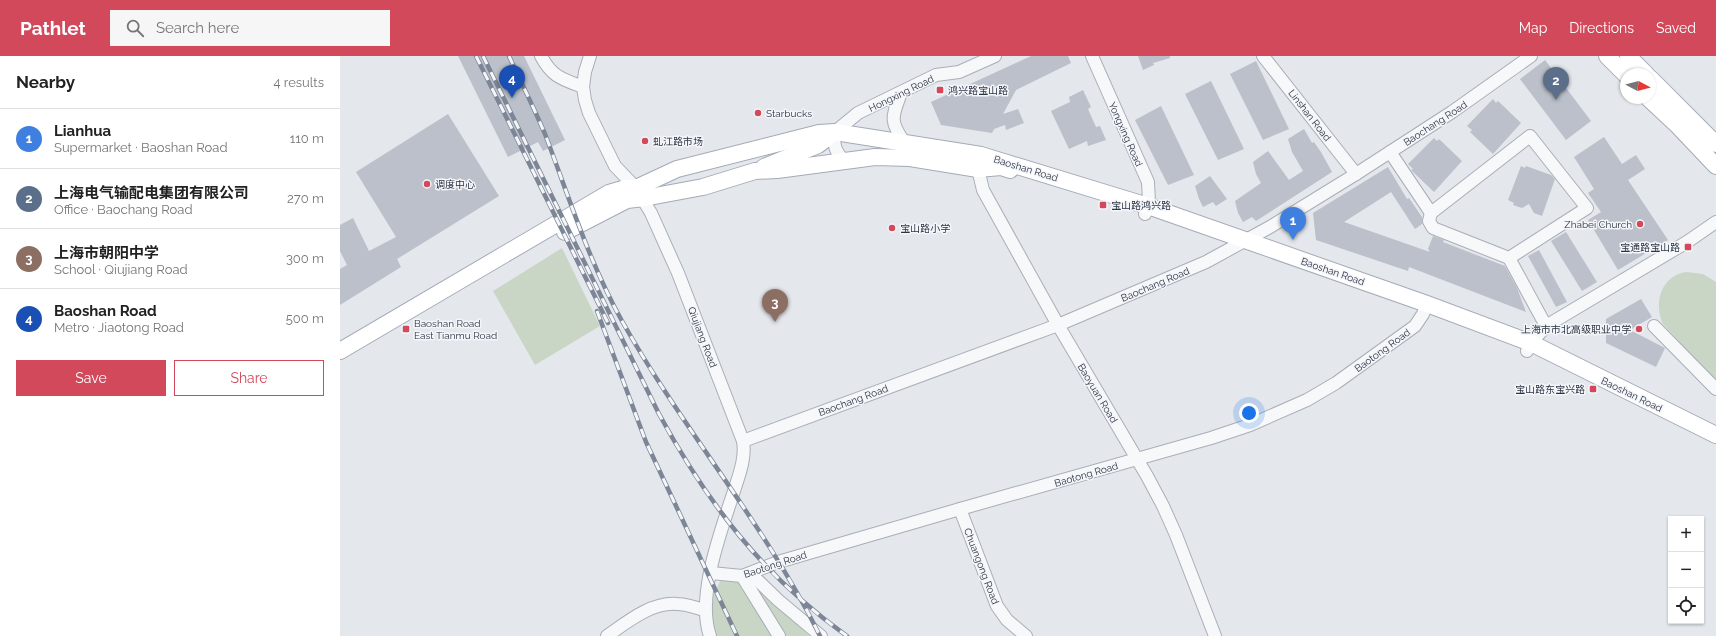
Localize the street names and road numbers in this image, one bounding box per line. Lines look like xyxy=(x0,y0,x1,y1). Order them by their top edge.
street label: Hongxing Road xyxy=(867,73,936,114)
street label: Linshan Road xyxy=(1286,87,1333,143)
street label: Baochang Road xyxy=(1402,99,1469,148)
street label: Yongxing Road xyxy=(1106,100,1145,168)
street label: Baoshan Road xyxy=(992,153,1059,183)
street label: Baoshan Road xyxy=(1300,255,1366,288)
street label: Baochang Road xyxy=(1119,265,1191,304)
street label: Qiujiang Road xyxy=(686,305,719,369)
street label: Baotong Road xyxy=(1352,327,1412,374)
street label: Baoyuan Road xyxy=(1076,362,1120,425)
street label: Baoshan Road xyxy=(1599,375,1664,414)
street label: Baochang Road xyxy=(817,383,890,418)
street label: Baotong Road xyxy=(1053,460,1119,489)
street label: Chuangong Road xyxy=(962,527,1001,606)
street label: Baotong Road xyxy=(742,549,808,580)

